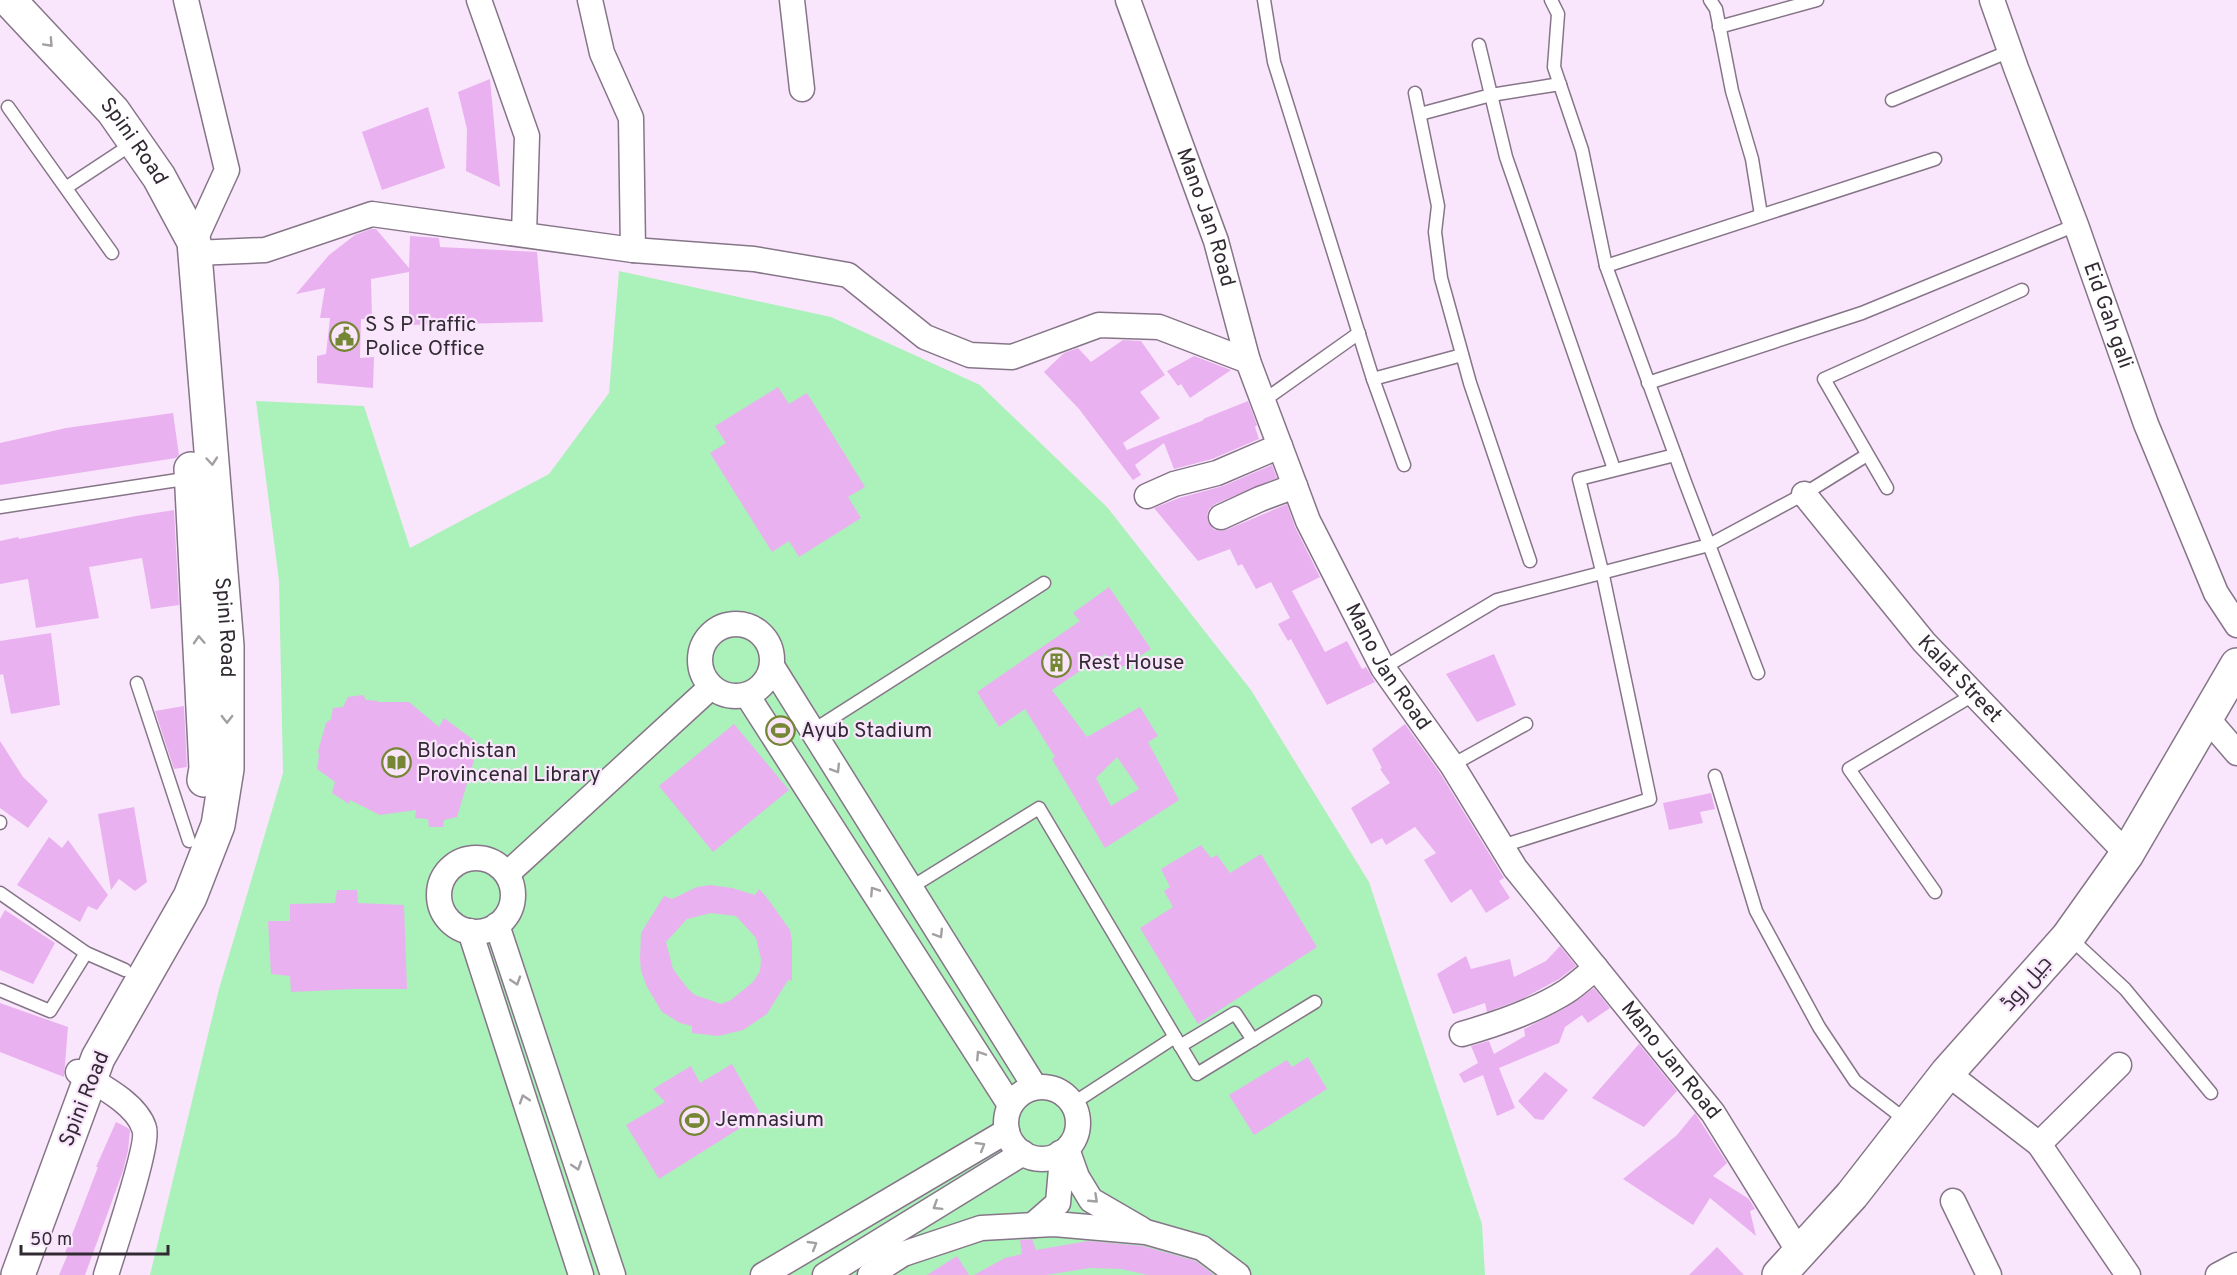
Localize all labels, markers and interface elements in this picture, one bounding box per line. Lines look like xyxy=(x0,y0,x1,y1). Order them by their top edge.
one-way arrow xyxy=(42,36,53,46)
street label: Spini Road xyxy=(94,92,174,189)
street label: Mano Jan Road xyxy=(1170,144,1241,290)
street label: Eid Gah gali xyxy=(2077,259,2139,372)
place label: S S P Traffic Police Office xyxy=(365,312,485,363)
public building icon: S S P Traffic Police Office xyxy=(328,321,360,353)
one-way arrow xyxy=(205,457,218,466)
street label: Spini Road xyxy=(208,576,241,678)
street label: Mano Jan Road xyxy=(1339,599,1437,736)
street label: Kalat Street xyxy=(1911,630,2008,729)
one-way arrow xyxy=(193,635,206,644)
building icon: Rest House xyxy=(1041,647,1073,679)
place label: Rest House xyxy=(1078,650,1184,677)
one-way arrow xyxy=(221,714,233,723)
sports icon: Ayub Stadium xyxy=(764,715,796,747)
place label: Ayub Stadium xyxy=(801,718,932,745)
place label: Blochistan Provincenal Library xyxy=(417,738,601,789)
library icon: Blochistan Provincenal Library xyxy=(380,747,412,779)
one-way arrow xyxy=(829,762,840,773)
one-way arrow xyxy=(870,887,881,898)
one-way arrow xyxy=(932,928,944,938)
street label: جیل روڈ xyxy=(1996,951,2058,1017)
one-way arrow xyxy=(508,975,521,986)
street label: Mano Jan Road xyxy=(1615,996,1727,1125)
street label: Spini Road xyxy=(54,1047,116,1151)
one-way arrow xyxy=(975,1051,987,1061)
one-way arrow xyxy=(519,1094,531,1105)
sports icon: Jemnasium xyxy=(678,1104,710,1136)
place label: Jemnasium xyxy=(715,1107,824,1134)
one-way arrow xyxy=(975,1142,985,1154)
one-way arrow xyxy=(569,1160,582,1171)
one-way arrow xyxy=(1087,1192,1097,1203)
one-way arrow xyxy=(933,1198,943,1210)
scale bar xyxy=(21,1218,168,1256)
text: 50 m xyxy=(30,1229,72,1252)
one-way arrow xyxy=(807,1241,817,1253)

